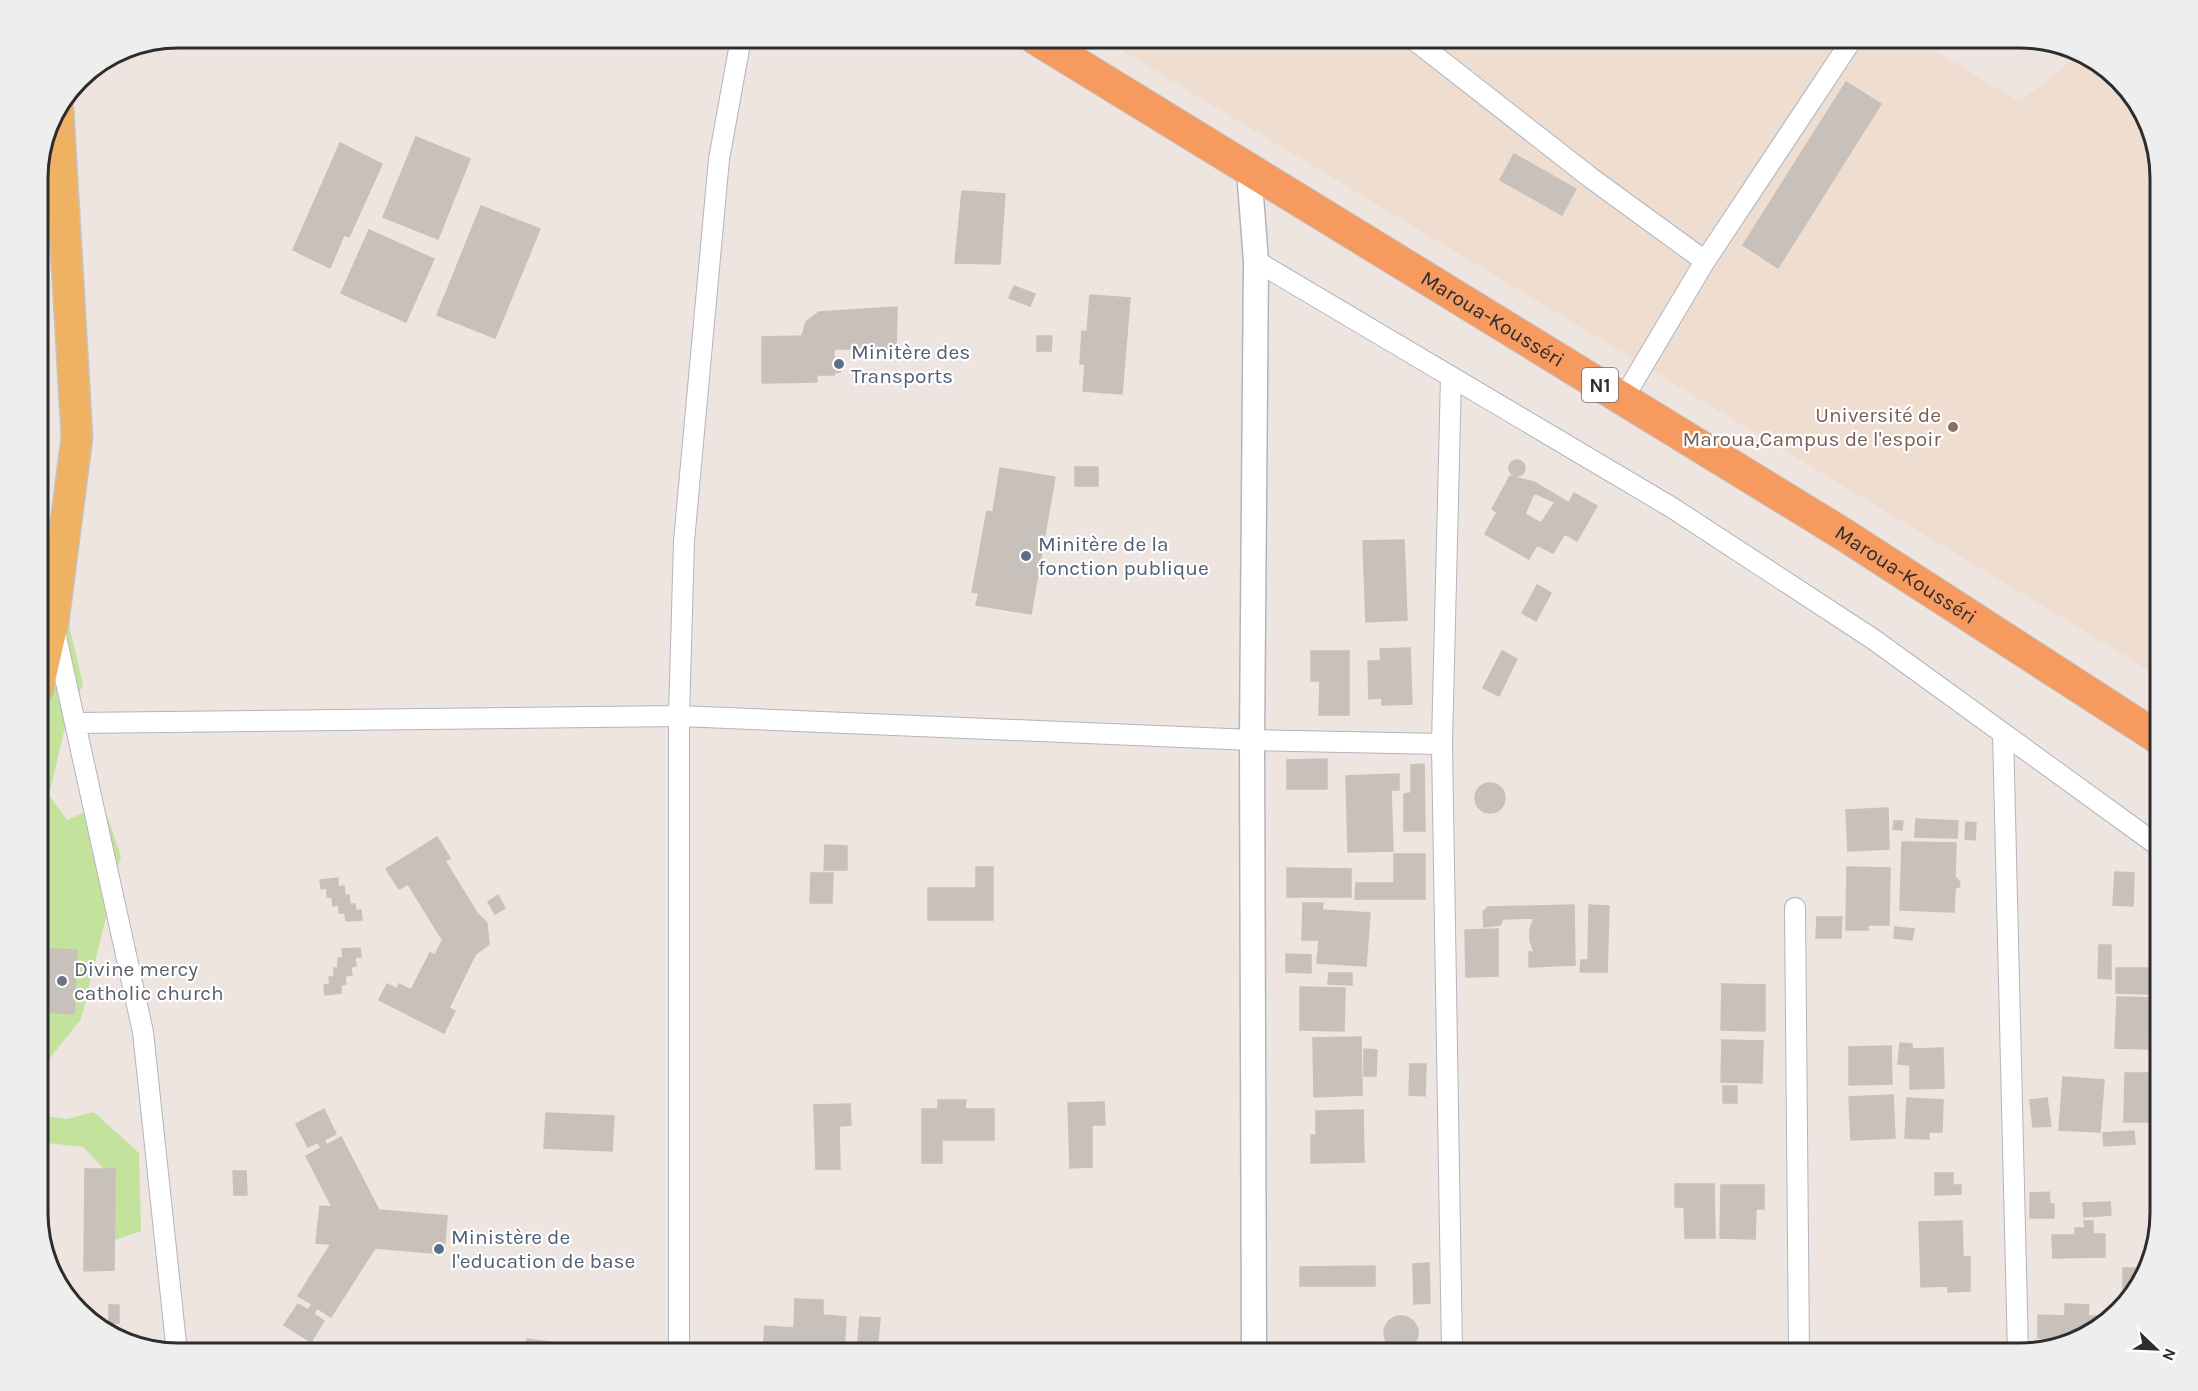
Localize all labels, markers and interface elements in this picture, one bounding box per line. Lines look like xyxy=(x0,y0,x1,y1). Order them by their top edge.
street label: Maroua-Kousséri xyxy=(1417,266,1569,372)
place label: Minitère des Transports xyxy=(851,340,970,388)
marker: Minitère des Transports xyxy=(832,357,846,371)
road number: N1 xyxy=(1582,368,1618,402)
place label: Université de Maroua,Campus de l'espoir xyxy=(1682,403,1941,451)
marker: Université de Maroua,Campus de l'espoir xyxy=(1946,420,1960,434)
street label: Maroua-Kousséri xyxy=(1831,520,1981,629)
place label: Minitère de la fonction publique xyxy=(1038,532,1209,580)
marker: Minitère de la fonction publique xyxy=(1019,549,1033,563)
place label: Divine mercy catholic church xyxy=(74,957,224,1005)
marker: Divine mercy catholic church xyxy=(55,974,69,988)
place label: Ministère de l'education de base xyxy=(451,1225,635,1273)
marker: Ministère de l'education de base xyxy=(432,1242,446,1256)
north arrow xyxy=(2126,1319,2186,1379)
text: N xyxy=(2158,1346,2180,1364)

